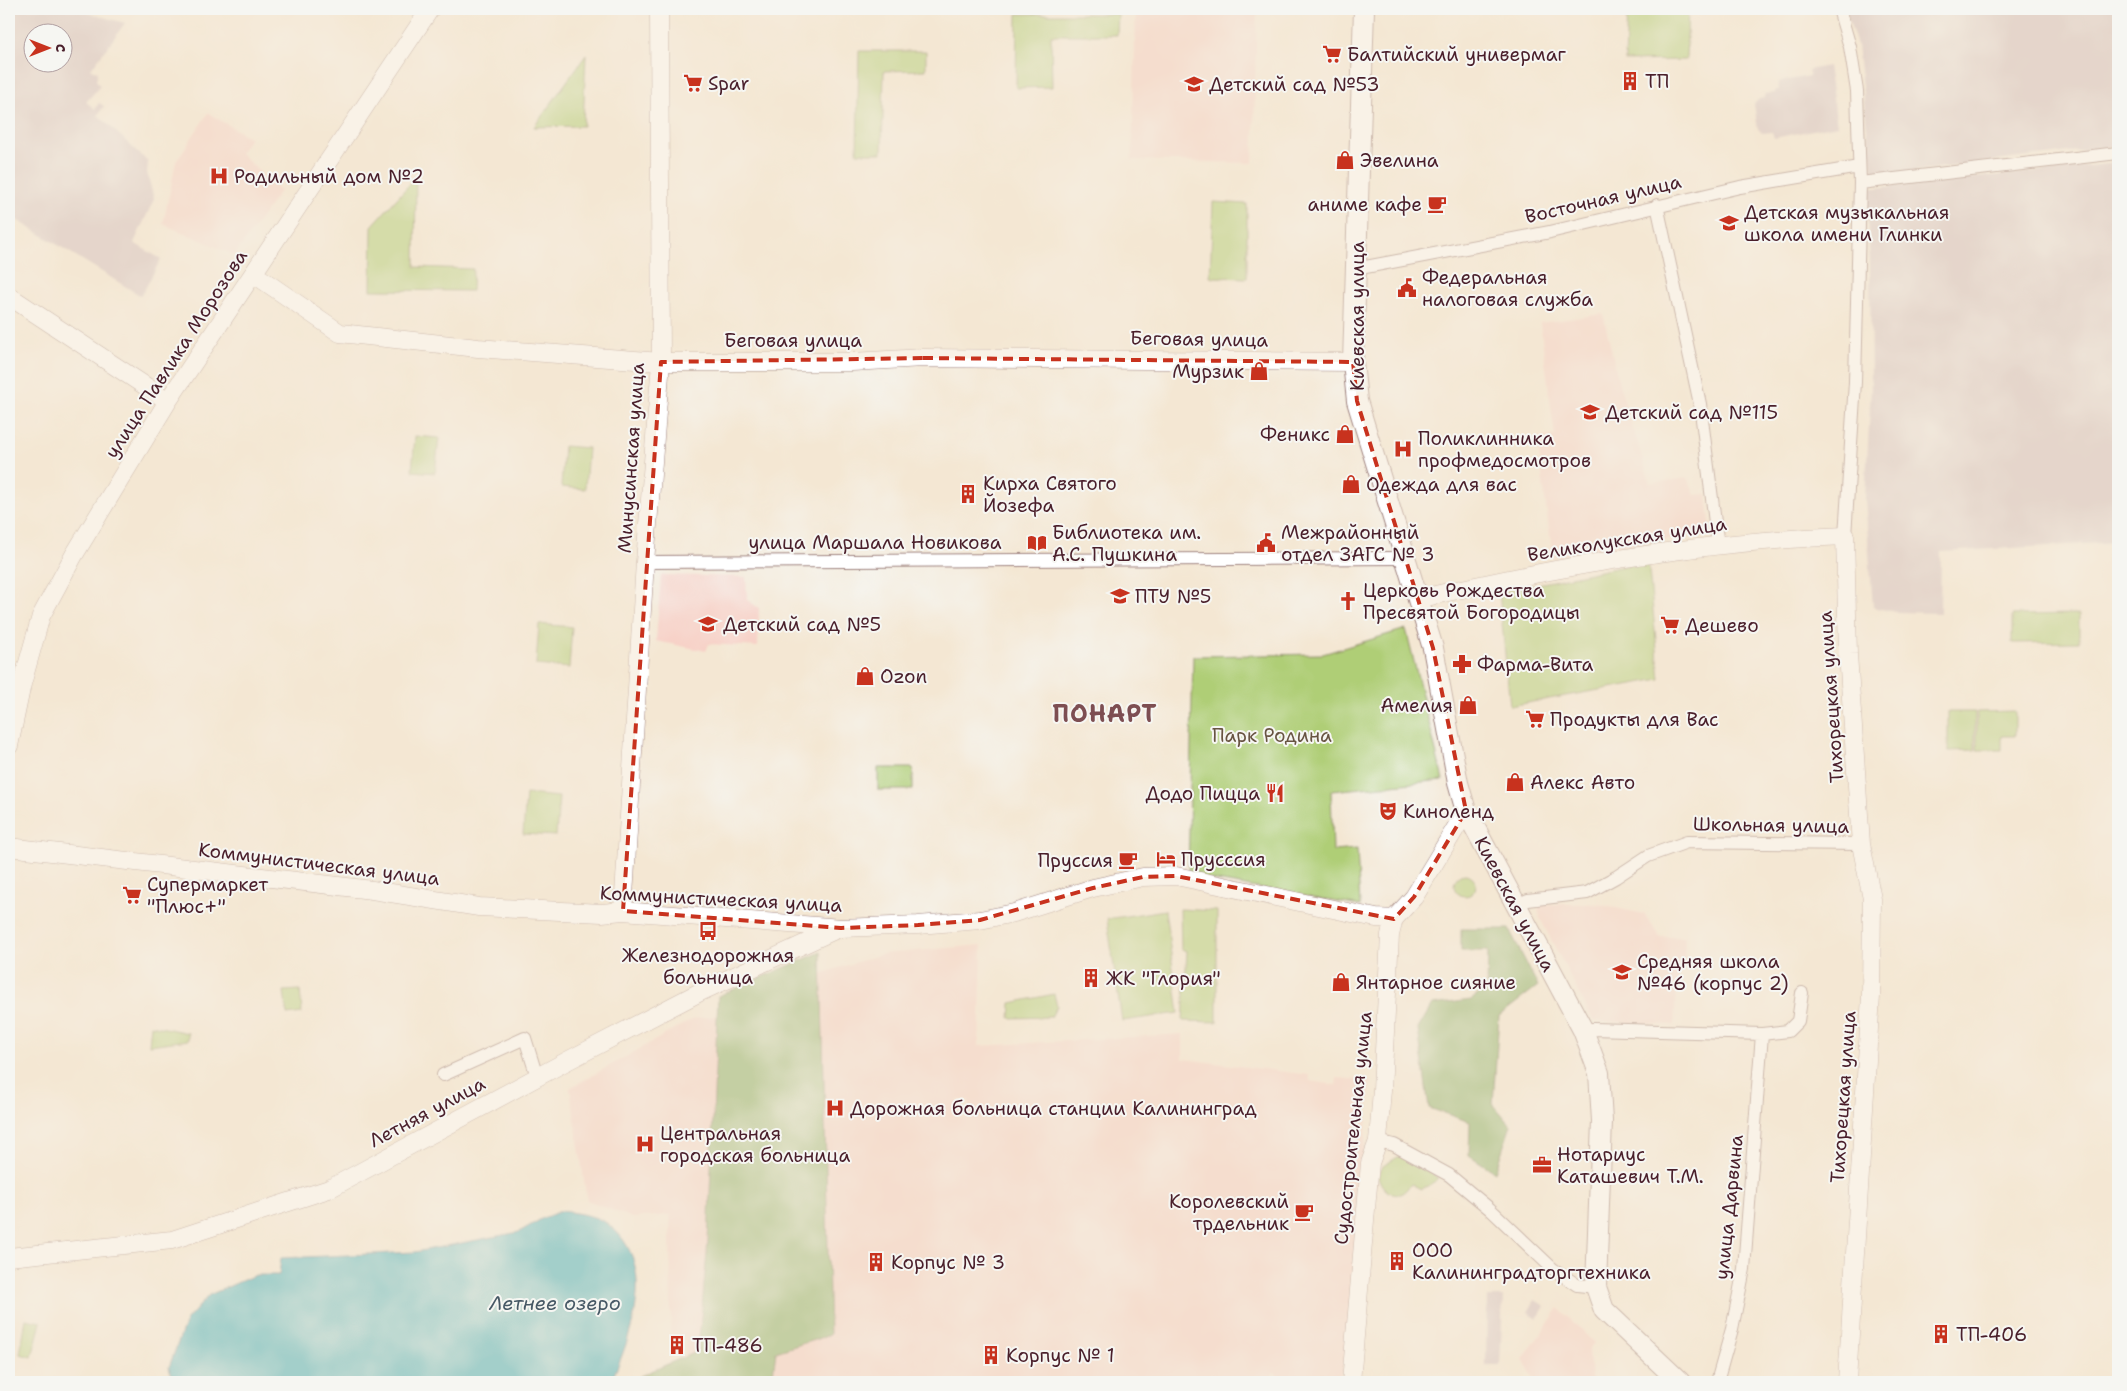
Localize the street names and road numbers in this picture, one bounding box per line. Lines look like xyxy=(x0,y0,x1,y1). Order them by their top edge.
street label: Восточная улица xyxy=(1522,169,1684,229)
street label: Киевская улица xyxy=(1345,241,1370,391)
street label: улица Павлика Морозова xyxy=(99,245,253,463)
street label: Беговая улица xyxy=(1130,325,1268,353)
street label: Беговая улица xyxy=(724,328,862,353)
street label: Минусинская улица xyxy=(612,362,650,554)
street label: Великолукская улица xyxy=(1526,511,1729,567)
street label: улица Маршала Новикова xyxy=(748,530,1002,555)
street label: Тихорецкая улица xyxy=(1813,610,1849,784)
street label: Школьная улица xyxy=(1693,811,1850,839)
street label: Киевская улица xyxy=(1469,832,1561,976)
street label: Коммунистическая улица xyxy=(197,837,441,891)
street label: Коммунистическая улица xyxy=(599,880,843,918)
street label: Судостроительная улица xyxy=(1328,1010,1378,1246)
street label: Тихорецкая улица xyxy=(1825,1010,1861,1184)
street label: Летняя улица xyxy=(365,1071,490,1153)
street label: улица Дарвина xyxy=(1709,1133,1749,1281)

